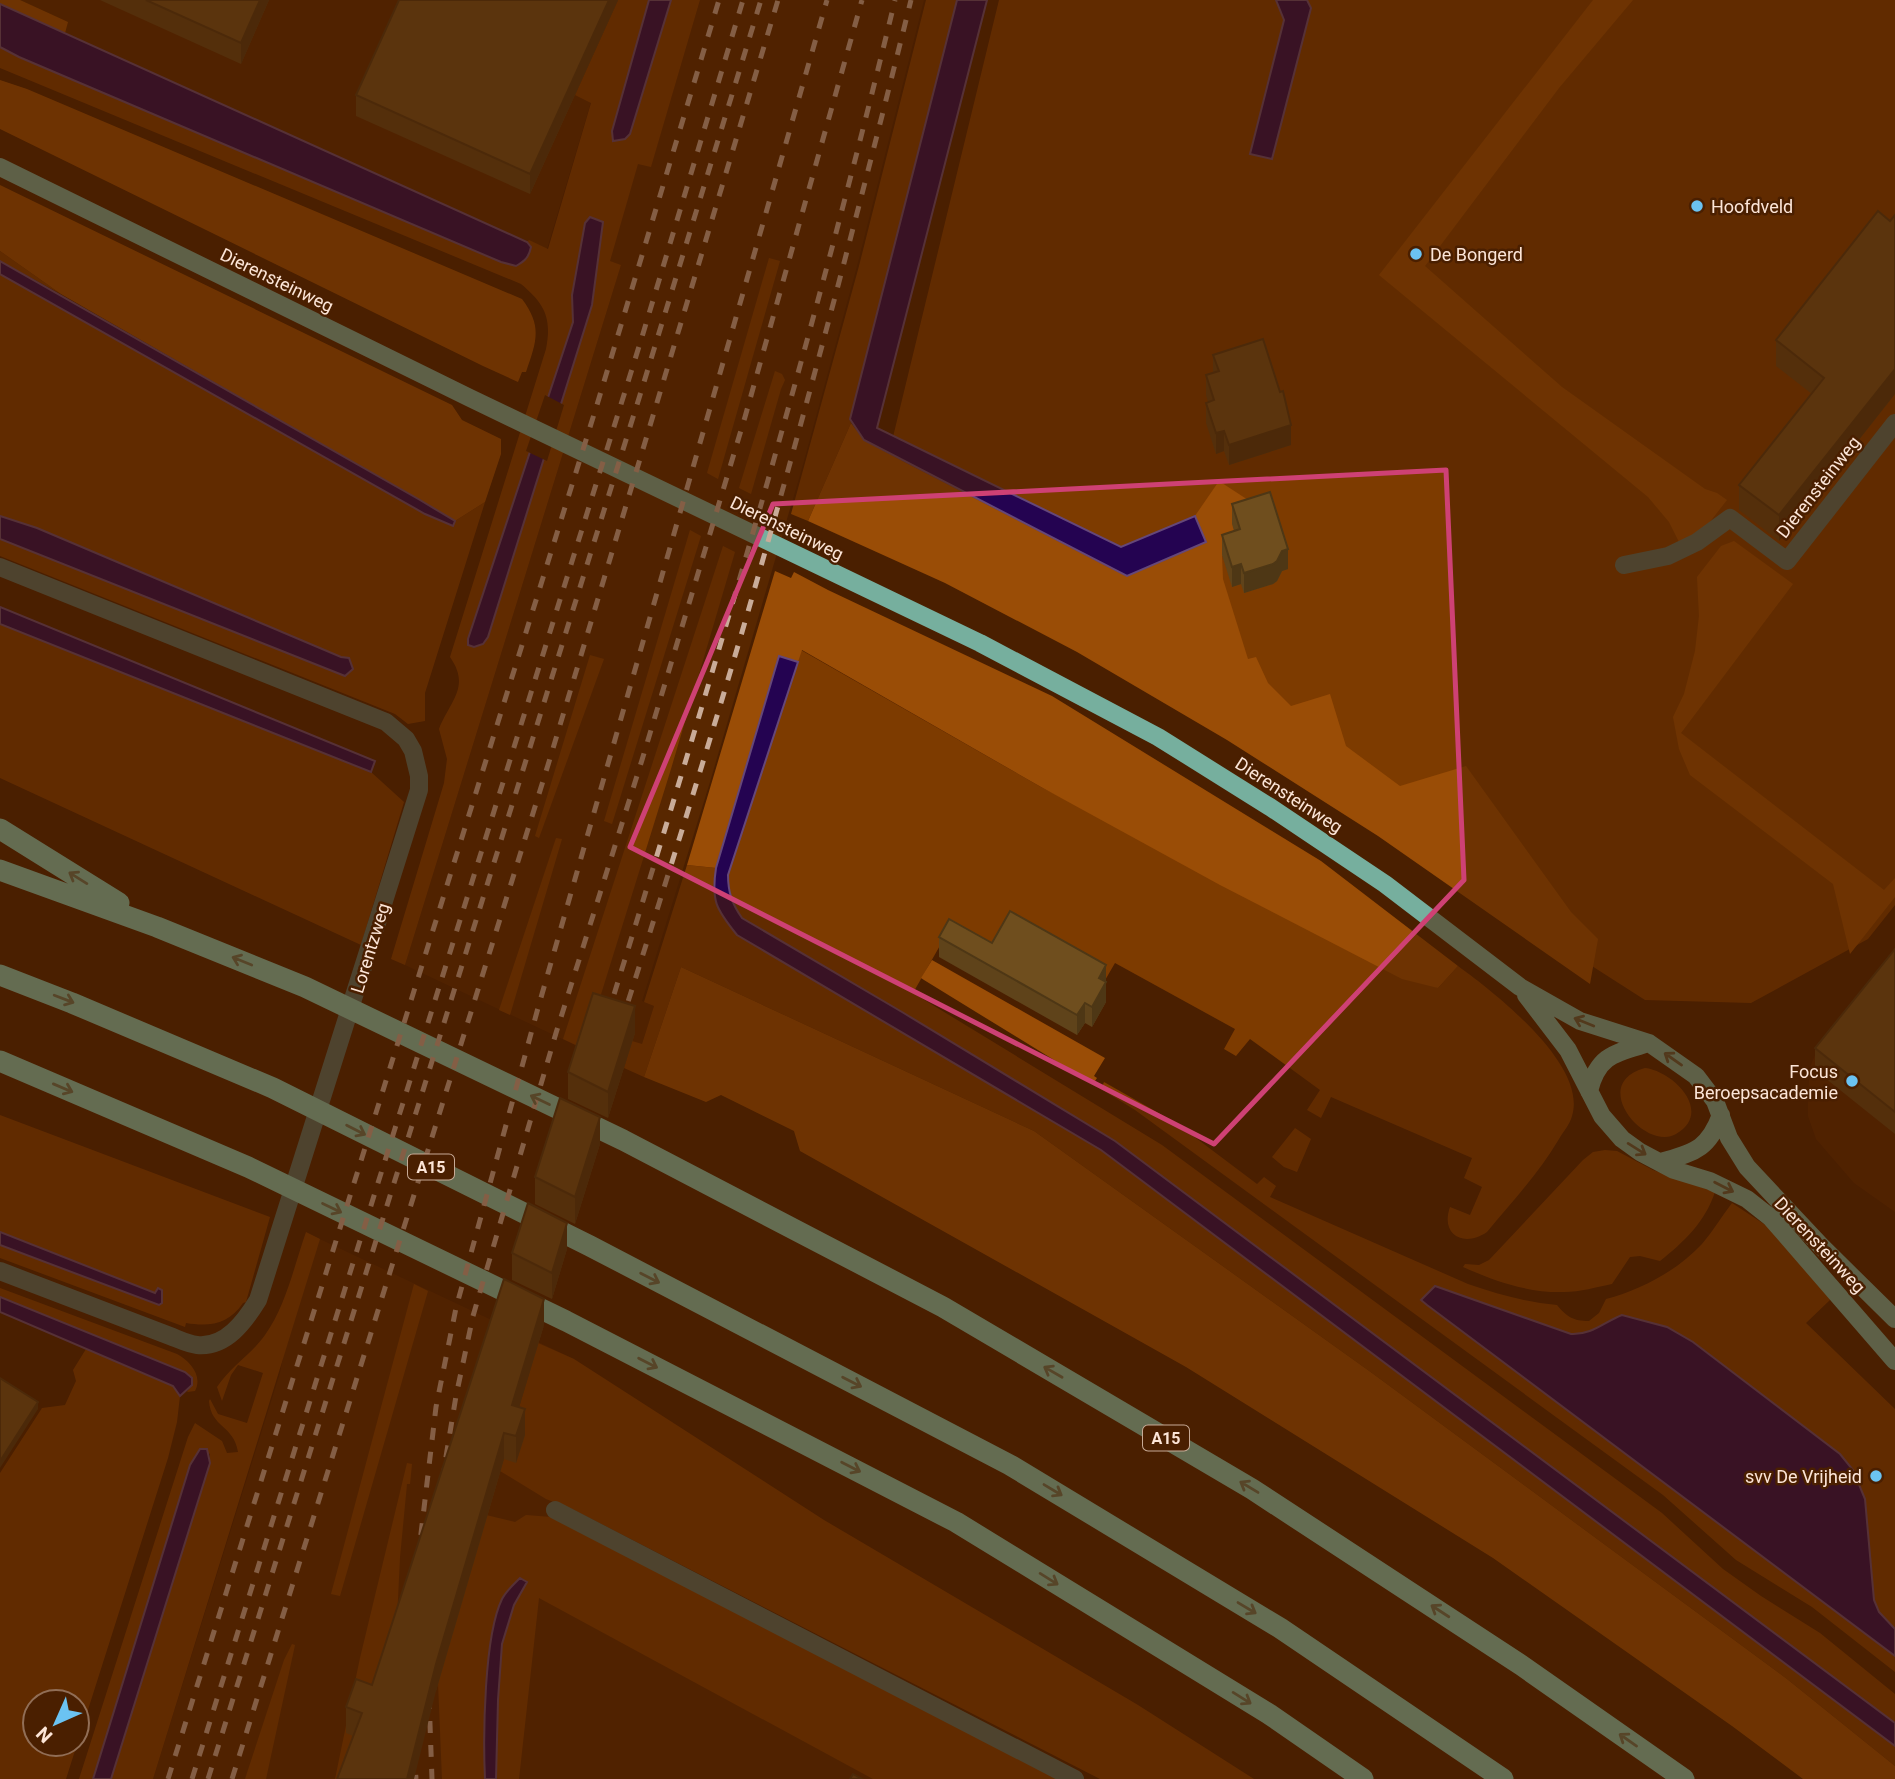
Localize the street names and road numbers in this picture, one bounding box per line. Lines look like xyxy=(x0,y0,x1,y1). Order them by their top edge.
street label: Dierensteinweg xyxy=(217,244,337,316)
street label: Dierensteinweg xyxy=(1772,432,1864,542)
street label: Dierensteinweg xyxy=(727,492,847,564)
street label: Dierensteinweg xyxy=(1232,753,1346,837)
street label: Lorentzweg xyxy=(346,900,394,996)
road number: A15 xyxy=(408,1154,454,1180)
street label: Dierensteinweg xyxy=(1770,1193,1870,1297)
road number: A15 xyxy=(1143,1426,1189,1450)

